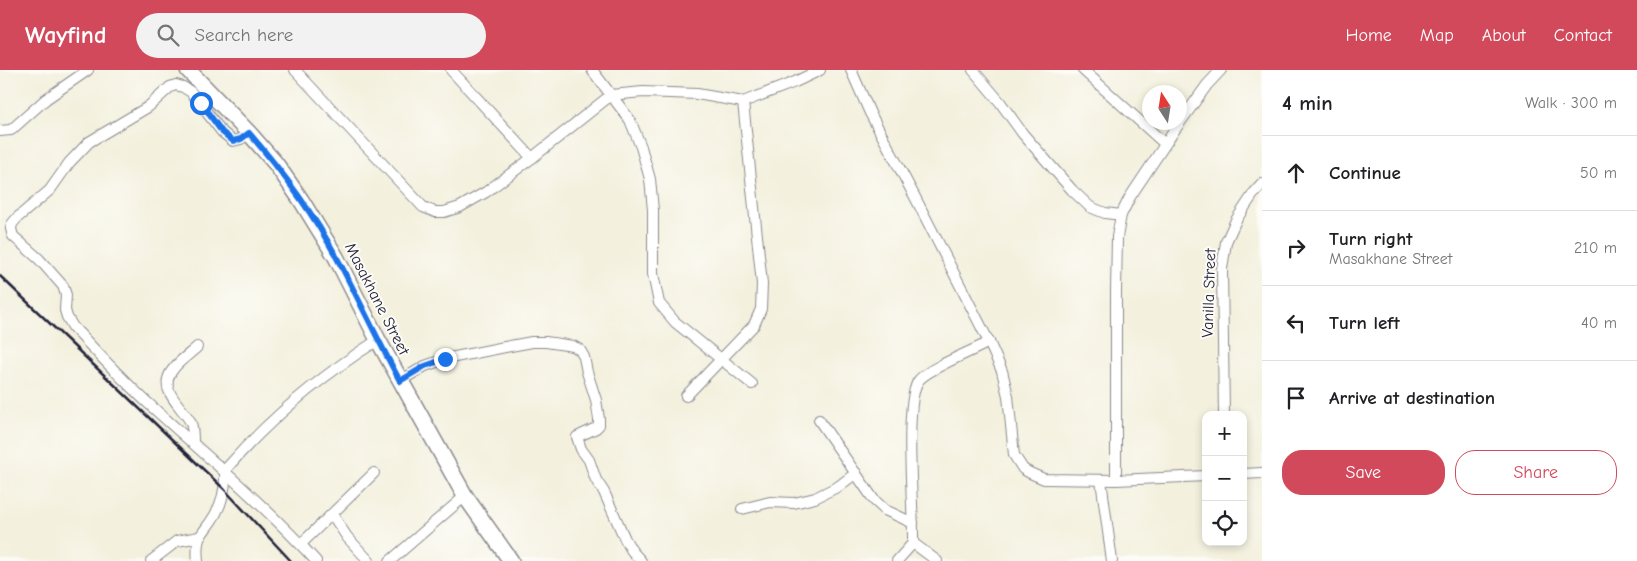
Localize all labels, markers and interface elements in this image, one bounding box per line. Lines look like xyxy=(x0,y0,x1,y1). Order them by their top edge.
search box xyxy=(136,13,486,58)
text: Wayfind xyxy=(25,21,106,49)
icon: search xyxy=(154,21,182,49)
text: Search here xyxy=(194,24,293,46)
text: Home xyxy=(1345,25,1392,46)
text: Map xyxy=(1420,25,1454,46)
text: About xyxy=(1482,25,1526,46)
text: Contact xyxy=(1554,25,1612,46)
north arrow xyxy=(1142,85,1187,130)
text: 4 min xyxy=(1282,91,1333,115)
route start xyxy=(190,92,213,115)
text: Walk · 300 m xyxy=(1525,94,1617,112)
icon: ahead xyxy=(1282,159,1310,187)
text: Continue xyxy=(1329,162,1401,184)
text: 50 m xyxy=(1580,164,1617,182)
text: Turn right xyxy=(1329,228,1413,250)
icon: right xyxy=(1282,234,1310,262)
text: 210 m xyxy=(1574,239,1617,257)
street label: Masakhane Street xyxy=(341,240,413,358)
street label: Vanilla Street xyxy=(1198,248,1220,338)
text: Masakhane Street xyxy=(1329,250,1452,268)
icon: left xyxy=(1282,309,1310,337)
text: Turn left xyxy=(1329,312,1400,334)
text: 40 m xyxy=(1581,314,1617,332)
route end xyxy=(434,348,457,371)
icon: arrive xyxy=(1282,384,1310,412)
text: Arrive at destination xyxy=(1329,387,1495,409)
map controls xyxy=(1202,411,1247,546)
button: + xyxy=(1202,411,1247,456)
button: Save xyxy=(1282,450,1445,495)
button: Share xyxy=(1455,450,1617,495)
button: − xyxy=(1202,456,1247,501)
button: locate xyxy=(1202,501,1247,546)

